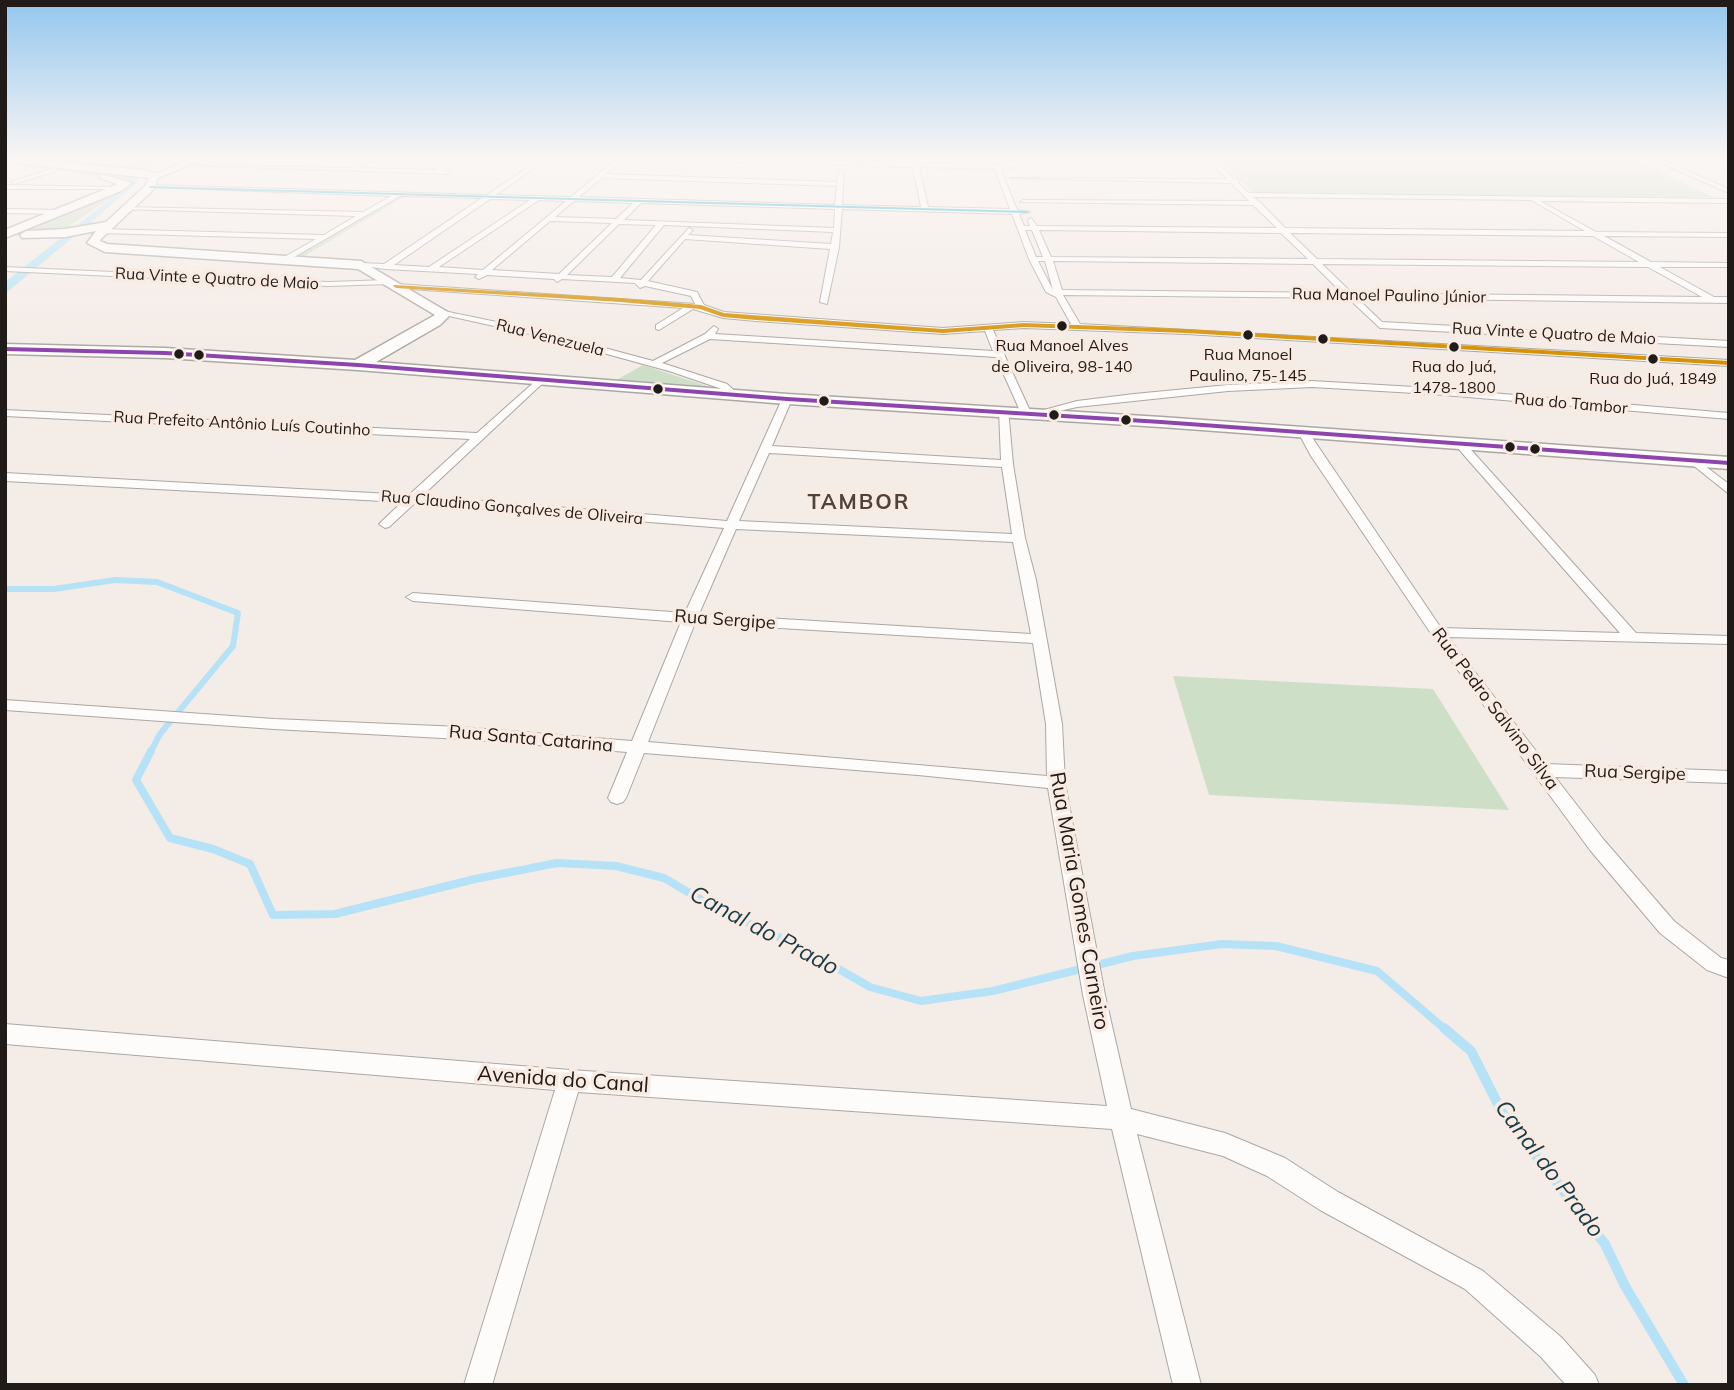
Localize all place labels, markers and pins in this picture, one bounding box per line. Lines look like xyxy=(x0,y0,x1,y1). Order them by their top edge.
marker: Rua Manoel Alves de Oliveira, 98-140 xyxy=(1055,319,1069,333)
marker: Rua Manoel Paulino, 75-145 xyxy=(1241,328,1255,342)
unlabelled marker xyxy=(1316,332,1330,346)
place label: Rua Manoel Alves de Oliveira, 98-140 xyxy=(991,336,1133,374)
marker: Rua do Juá, 1478-1800 xyxy=(1447,340,1461,354)
place label: Rua Manoel Paulino, 75-145 xyxy=(1189,345,1307,383)
unlabelled marker xyxy=(172,347,186,361)
unlabelled marker xyxy=(192,348,206,362)
marker: Rua do Juá, 1849 xyxy=(1646,352,1660,366)
place label: Rua do Juá, 1478-1800 xyxy=(1412,357,1496,395)
place label: Rua do Juá, 1849 xyxy=(1589,369,1717,389)
unlabelled marker xyxy=(651,382,665,396)
unlabelled marker xyxy=(817,394,831,408)
unlabelled marker xyxy=(1047,408,1061,422)
unlabelled marker xyxy=(1119,413,1133,427)
unlabelled marker xyxy=(1503,440,1517,454)
unlabelled marker xyxy=(1528,442,1542,456)

